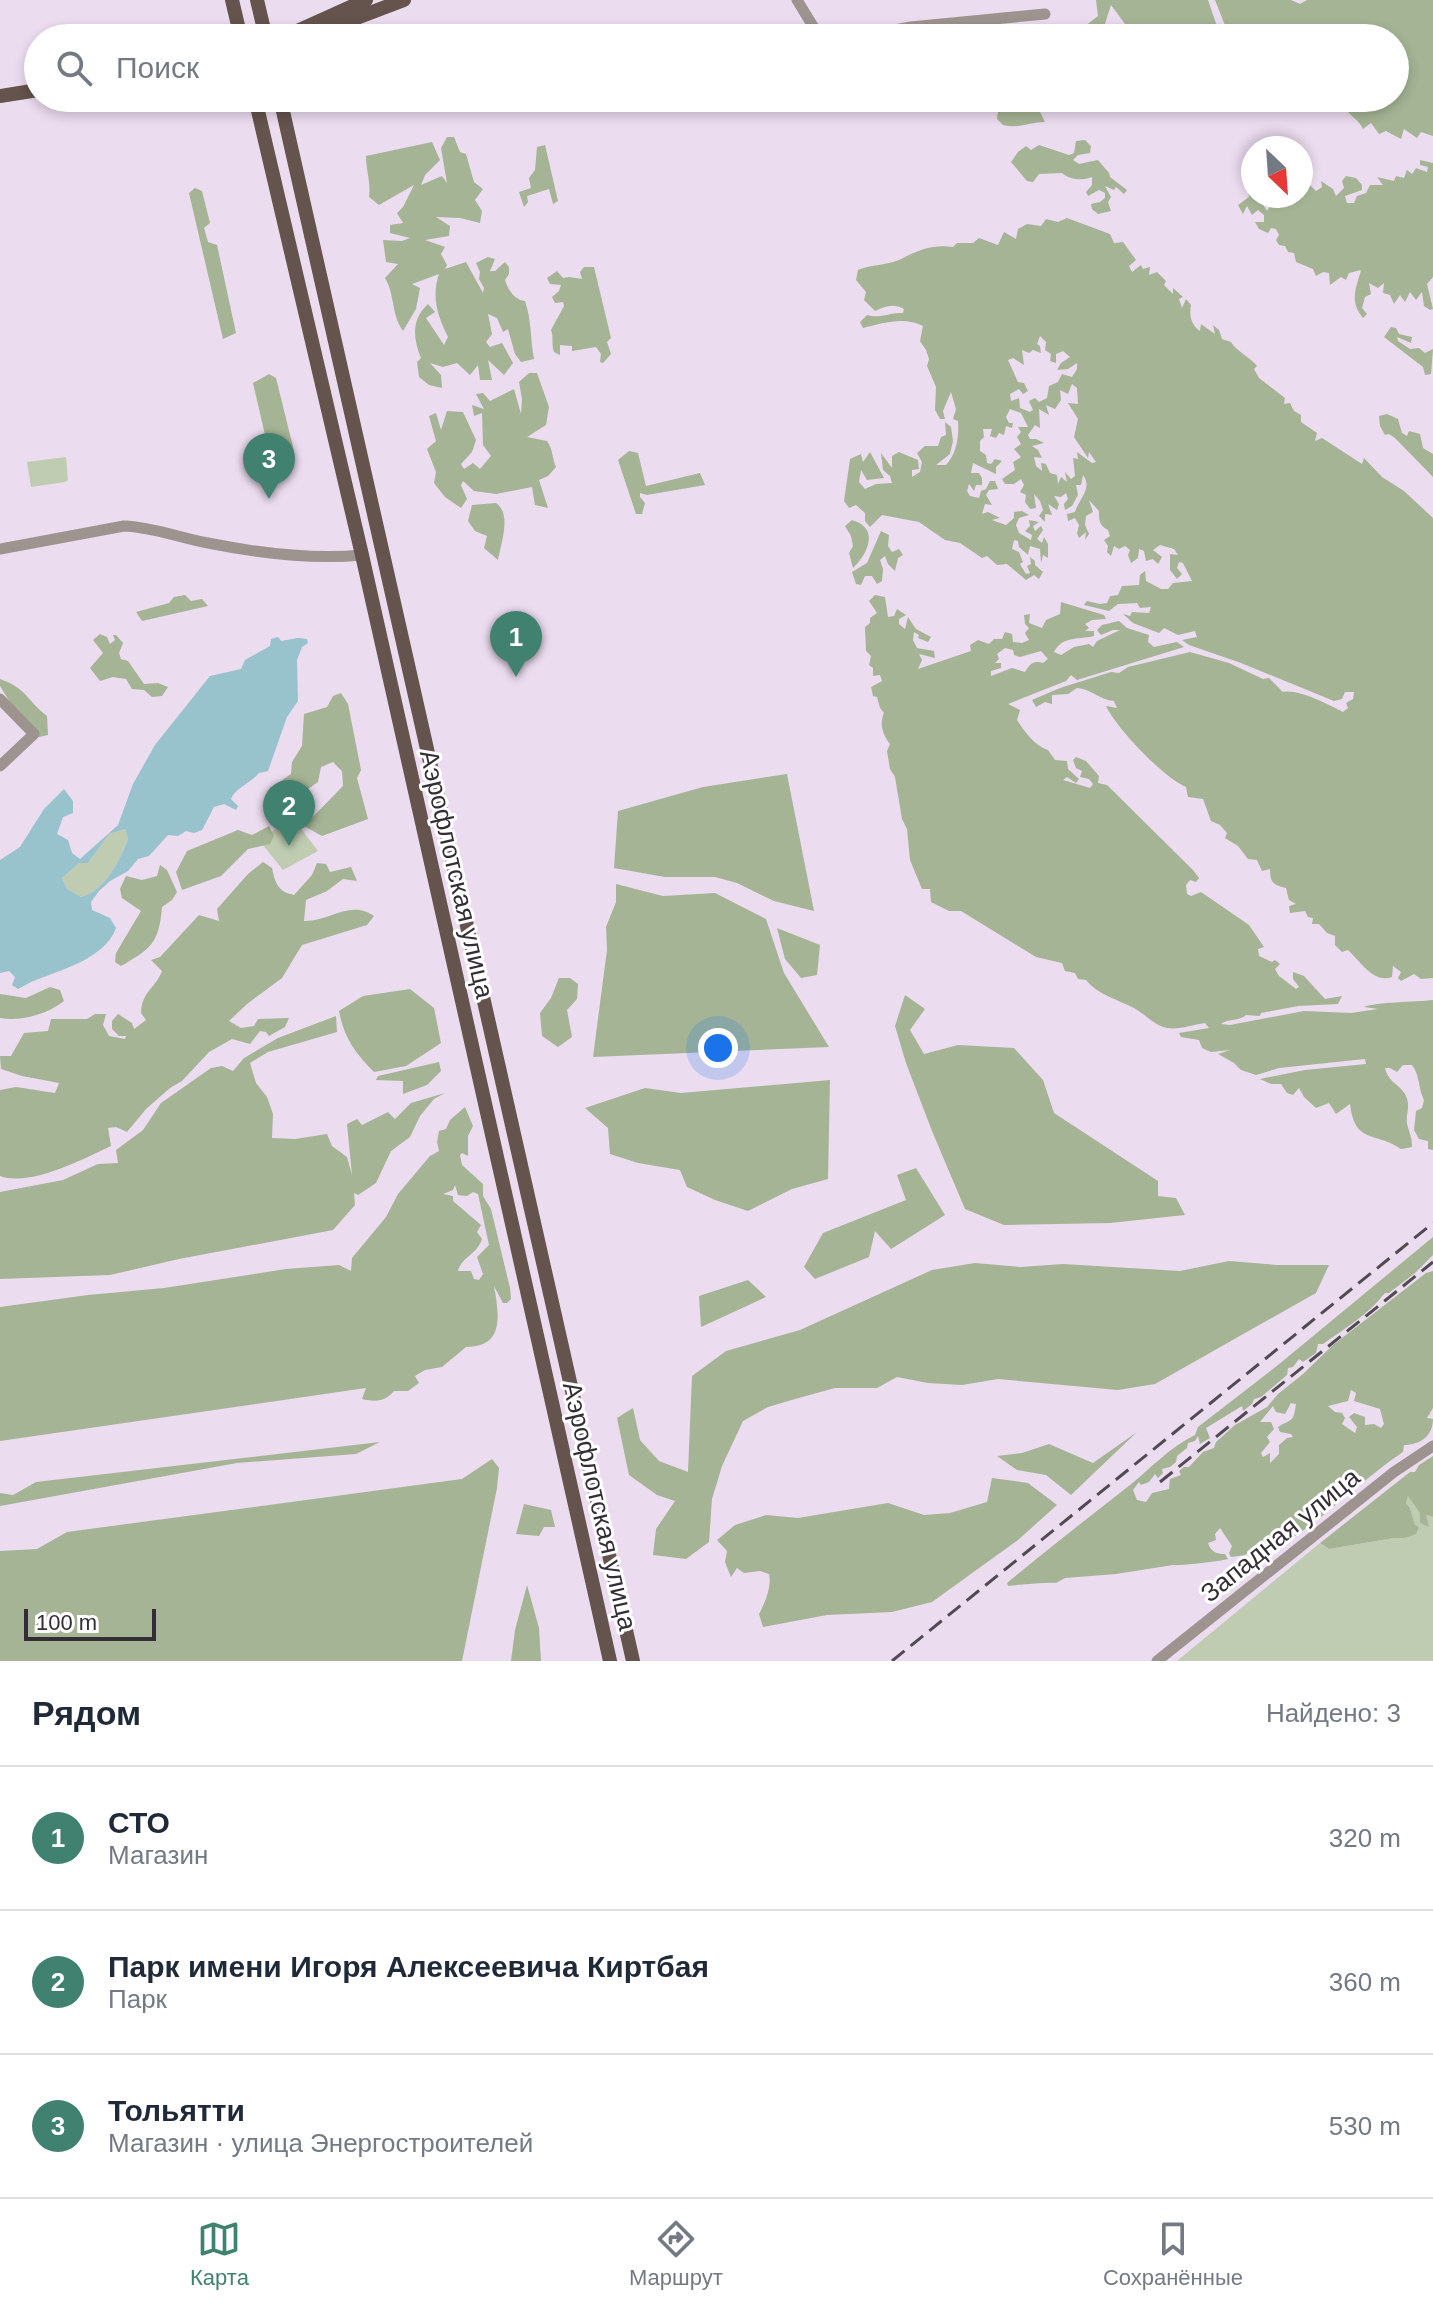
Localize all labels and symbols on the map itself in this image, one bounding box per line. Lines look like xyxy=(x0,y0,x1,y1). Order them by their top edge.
north arrow xyxy=(1241,136,1313,208)
pin: 3 xyxy=(243,433,295,499)
pin: 1 xyxy=(490,611,542,677)
street label: Аэрофлотская улица xyxy=(414,747,500,1002)
pin: 2 xyxy=(263,780,315,846)
your location xyxy=(698,1028,738,1068)
street label: Аэрофлотская улица xyxy=(557,1379,643,1634)
street label: Западная улица xyxy=(1195,1462,1366,1608)
scale bar xyxy=(24,1605,156,1641)

